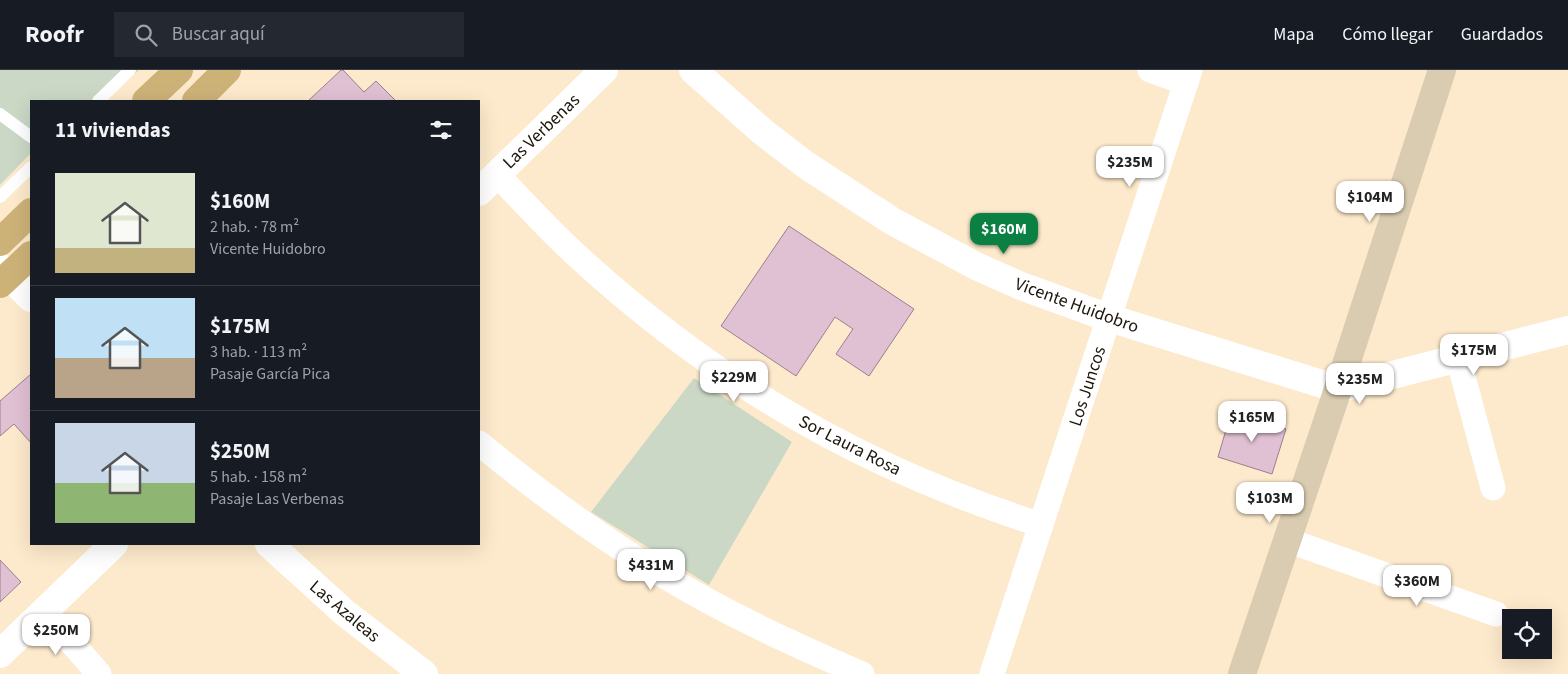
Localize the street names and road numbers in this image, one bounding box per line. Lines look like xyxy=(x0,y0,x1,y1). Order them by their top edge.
street label: Las Verbenas xyxy=(497,88,585,175)
street label: Vicente Huidobro xyxy=(1011,271,1142,339)
street label: Los Juncos xyxy=(1063,343,1112,429)
street label: Sor Laura Rosa xyxy=(794,409,905,482)
street label: Las Azaleas xyxy=(304,575,385,648)

